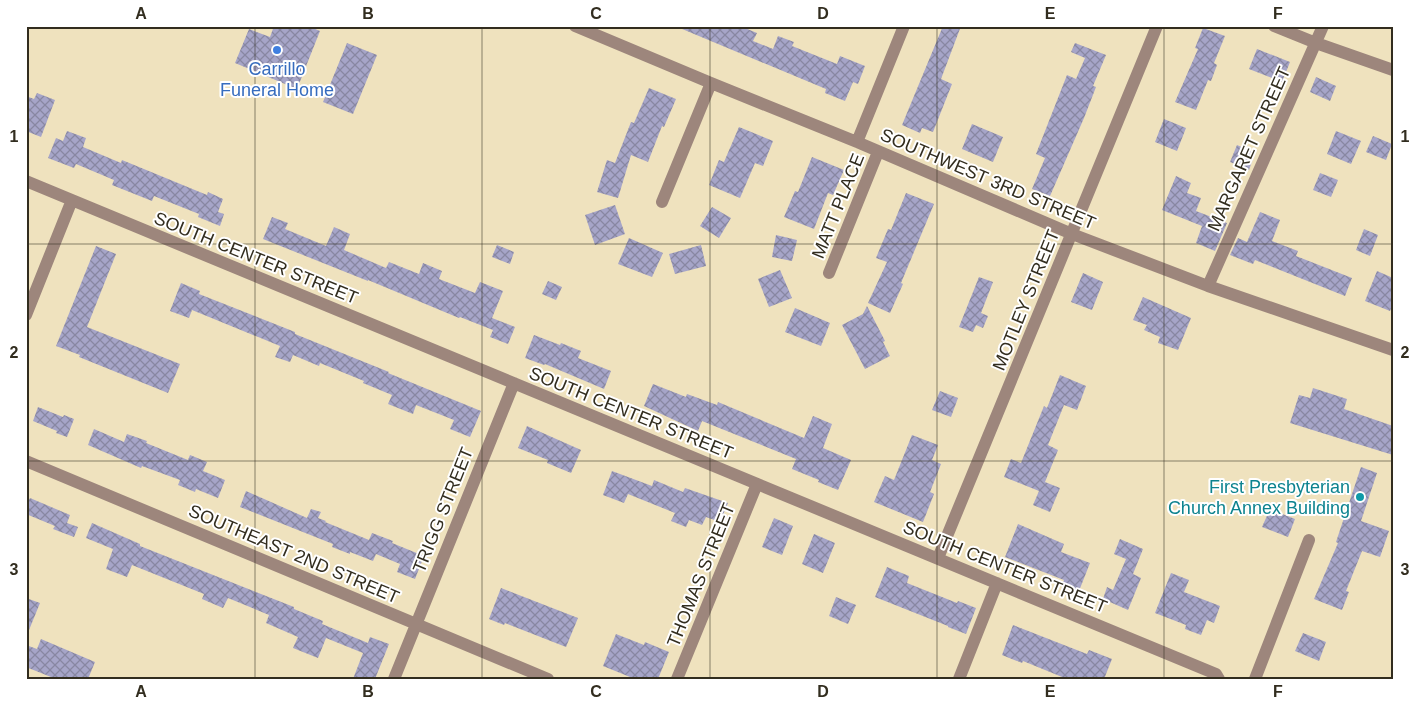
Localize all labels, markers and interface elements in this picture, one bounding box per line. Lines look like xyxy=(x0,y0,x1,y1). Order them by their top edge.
text: A xyxy=(135,5,147,22)
text: B xyxy=(362,5,374,22)
text: C xyxy=(590,5,602,22)
text: D xyxy=(817,5,829,22)
text: E xyxy=(1045,5,1056,22)
text: F xyxy=(1273,5,1283,22)
marker: Carrillo Funeral Home xyxy=(271,44,283,56)
place label: Carrillo Funeral Home xyxy=(220,59,334,100)
street label: MARGARET STREET xyxy=(1204,64,1294,234)
street label: SOUTHWEST 3RD STREET xyxy=(877,125,1099,233)
text: 1 xyxy=(10,128,19,145)
text: 1 xyxy=(1401,128,1410,145)
street label: MATT PLACE xyxy=(808,151,868,261)
street label: SOUTH CENTER STREET xyxy=(151,208,361,308)
street label: MOTLEY STREET xyxy=(989,227,1063,373)
text: 2 xyxy=(10,344,19,361)
text: 2 xyxy=(1401,344,1410,361)
street label: SOUTH CENTER STREET xyxy=(526,363,736,463)
street label: TRIGG STREET xyxy=(409,445,477,575)
place label: First Presbyterian Church Annex Building xyxy=(1168,477,1350,518)
marker: First Presbyterian Church Annex Building xyxy=(1354,491,1366,503)
street label: THOMAS STREET xyxy=(663,500,739,650)
street label: SOUTHEAST 2ND STREET xyxy=(186,501,402,607)
street label: SOUTH CENTER STREET xyxy=(900,517,1110,617)
text: 3 xyxy=(10,561,19,578)
text: 3 xyxy=(1401,561,1410,578)
text: A xyxy=(135,683,147,700)
text: B xyxy=(362,683,374,700)
text: C xyxy=(590,683,602,700)
text: D xyxy=(817,683,829,700)
text: E xyxy=(1045,683,1056,700)
text: F xyxy=(1273,683,1283,700)

